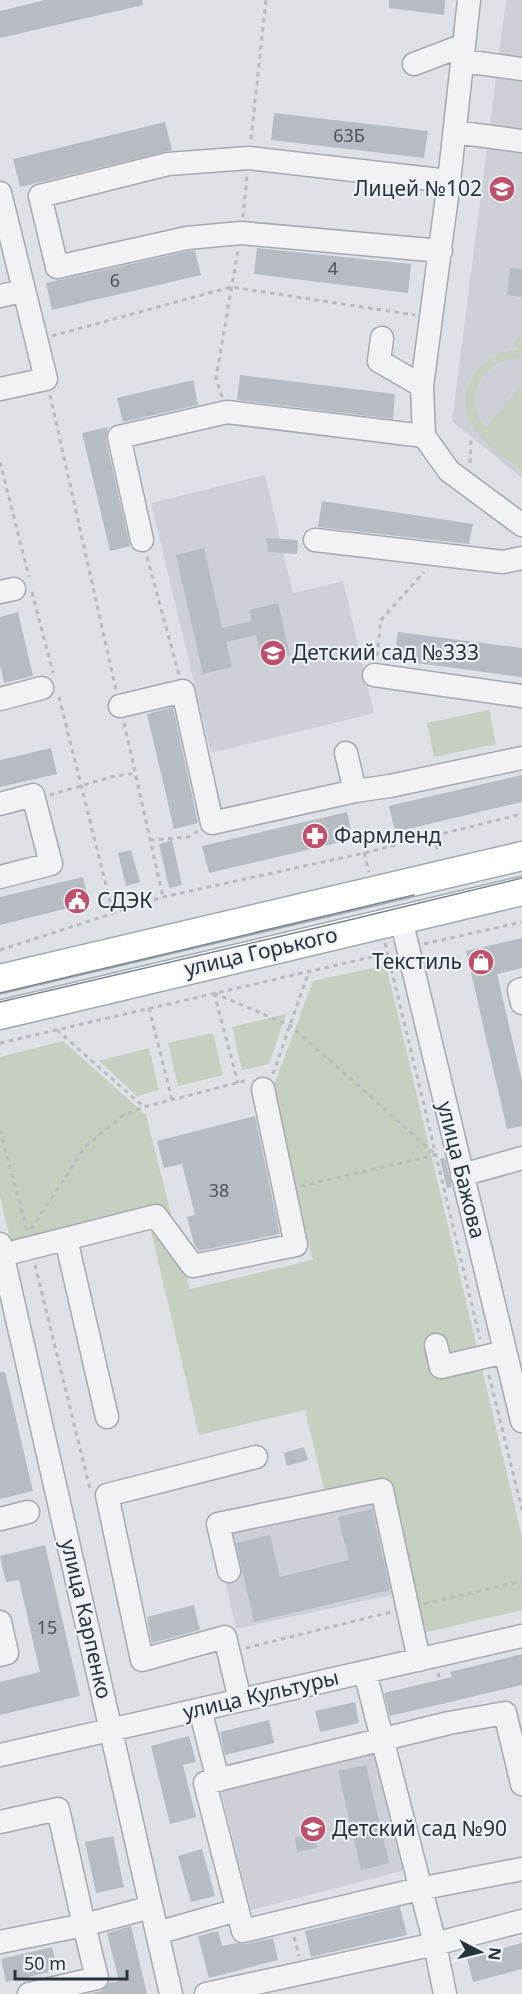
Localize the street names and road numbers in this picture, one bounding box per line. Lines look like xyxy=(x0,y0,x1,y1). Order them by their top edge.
street label: улица Горького xyxy=(182,920,340,982)
street label: улица Бажова xyxy=(431,1098,493,1241)
street label: улица Карпенко xyxy=(55,1536,119,1701)
street label: улица Культуры xyxy=(180,1662,342,1726)

